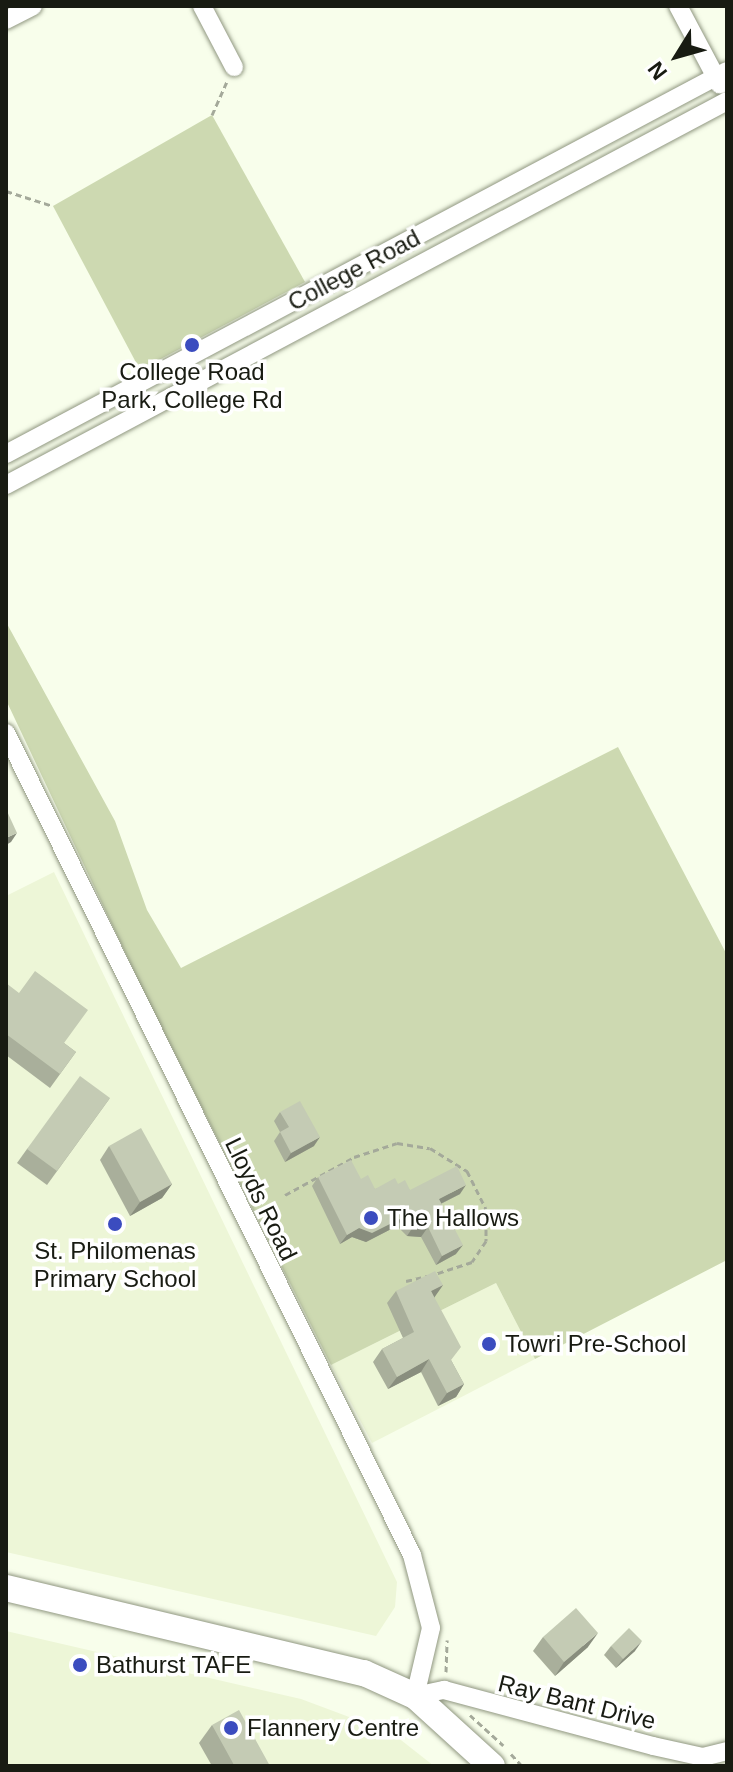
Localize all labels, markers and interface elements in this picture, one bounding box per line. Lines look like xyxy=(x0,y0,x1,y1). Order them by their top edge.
north arrow xyxy=(637,16,717,96)
text: N xyxy=(643,57,672,85)
street label: College Road xyxy=(283,223,425,317)
marker: College Road Park, College Rd xyxy=(183,336,201,354)
place label: College Road Park, College Rd xyxy=(101,358,283,414)
street label: Lloyds Road xyxy=(219,1133,303,1265)
place label: The Hallows xyxy=(387,1204,519,1232)
marker: The Hallows xyxy=(362,1209,380,1227)
marker: St. Philomenas Primary School xyxy=(106,1215,124,1233)
place label: St. Philomenas Primary School xyxy=(34,1237,196,1293)
place label: Towri Pre-School xyxy=(505,1330,686,1358)
marker: Towri Pre-School xyxy=(480,1335,498,1353)
place label: Bathurst TAFE xyxy=(96,1651,252,1679)
marker: Bathurst TAFE xyxy=(71,1656,89,1674)
street label: Ray Bant Drive xyxy=(495,1669,659,1735)
place label: Flannery Centre xyxy=(247,1714,419,1742)
marker: Flannery Centre xyxy=(222,1719,240,1737)

